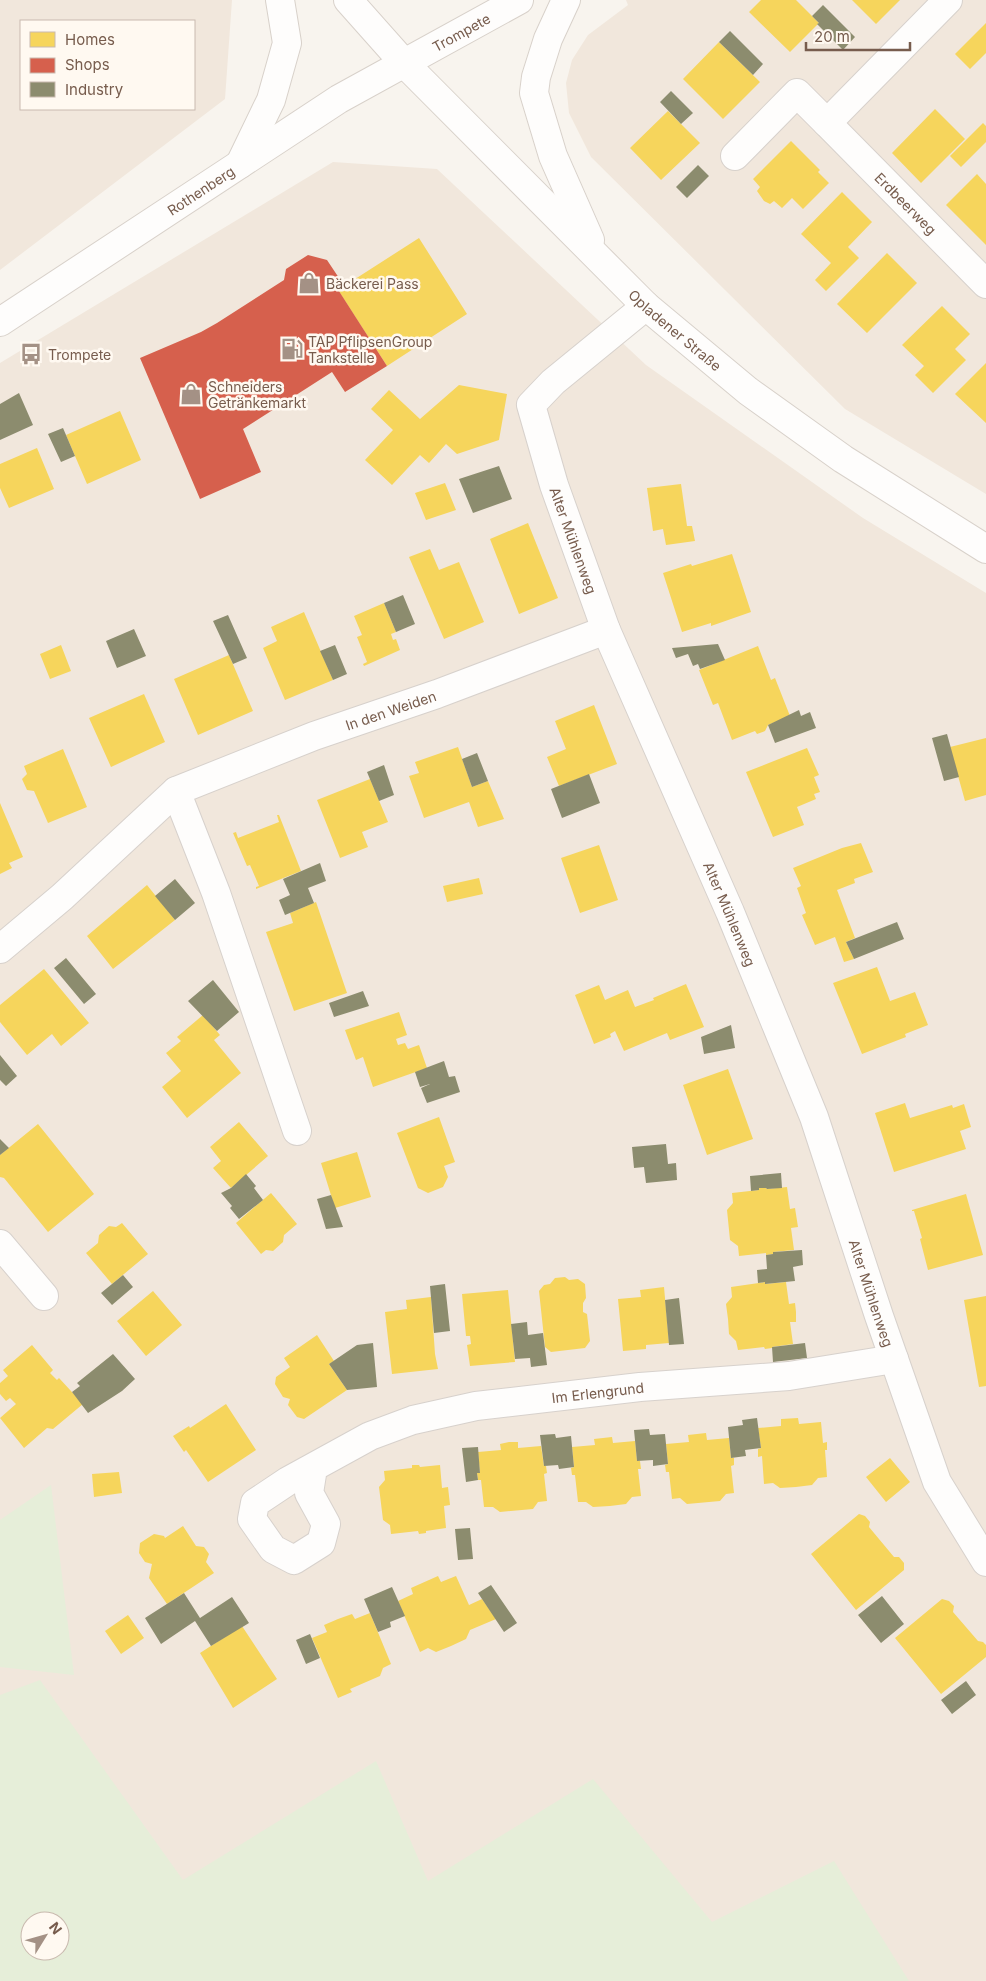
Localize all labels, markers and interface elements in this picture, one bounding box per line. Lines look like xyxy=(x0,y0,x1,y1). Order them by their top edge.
street label: Trompete xyxy=(429,9,493,55)
legend xyxy=(20,20,195,110)
scale bar xyxy=(806,20,910,52)
text: 20 m xyxy=(814,27,850,46)
text: Homes xyxy=(65,30,115,49)
text: Shops xyxy=(65,55,110,74)
text: Industry xyxy=(65,80,124,99)
street label: Rothenberg xyxy=(164,162,237,218)
street label: Erdbeerweg xyxy=(872,168,940,238)
shop icon: Bäckerei Pass xyxy=(296,270,322,296)
place label: Bäckerei Pass xyxy=(326,275,419,292)
street label: Opladener Straße xyxy=(626,285,725,374)
place label: TAP PflipsenGroup Tankstelle xyxy=(308,333,432,366)
fuel station icon: TAP PflipsenGroup Tankstelle xyxy=(279,336,305,362)
bus stop icon: Trompete xyxy=(18,341,44,367)
place label: Trompete xyxy=(48,346,111,363)
place label: Schneiders Getränkemarkt xyxy=(208,378,306,411)
shop icon: Schneiders Getränkemarkt xyxy=(178,381,204,407)
street label: Alter Mühlenweg xyxy=(547,485,601,596)
street label: In den Weiden xyxy=(343,687,438,733)
street label: Alter Mühlenweg xyxy=(700,859,760,969)
street label: Alter Mühlenweg xyxy=(846,1237,898,1349)
street label: Im Erlengrund xyxy=(551,1378,645,1406)
north arrow xyxy=(20,1911,70,1961)
text: N xyxy=(46,1918,66,1937)

